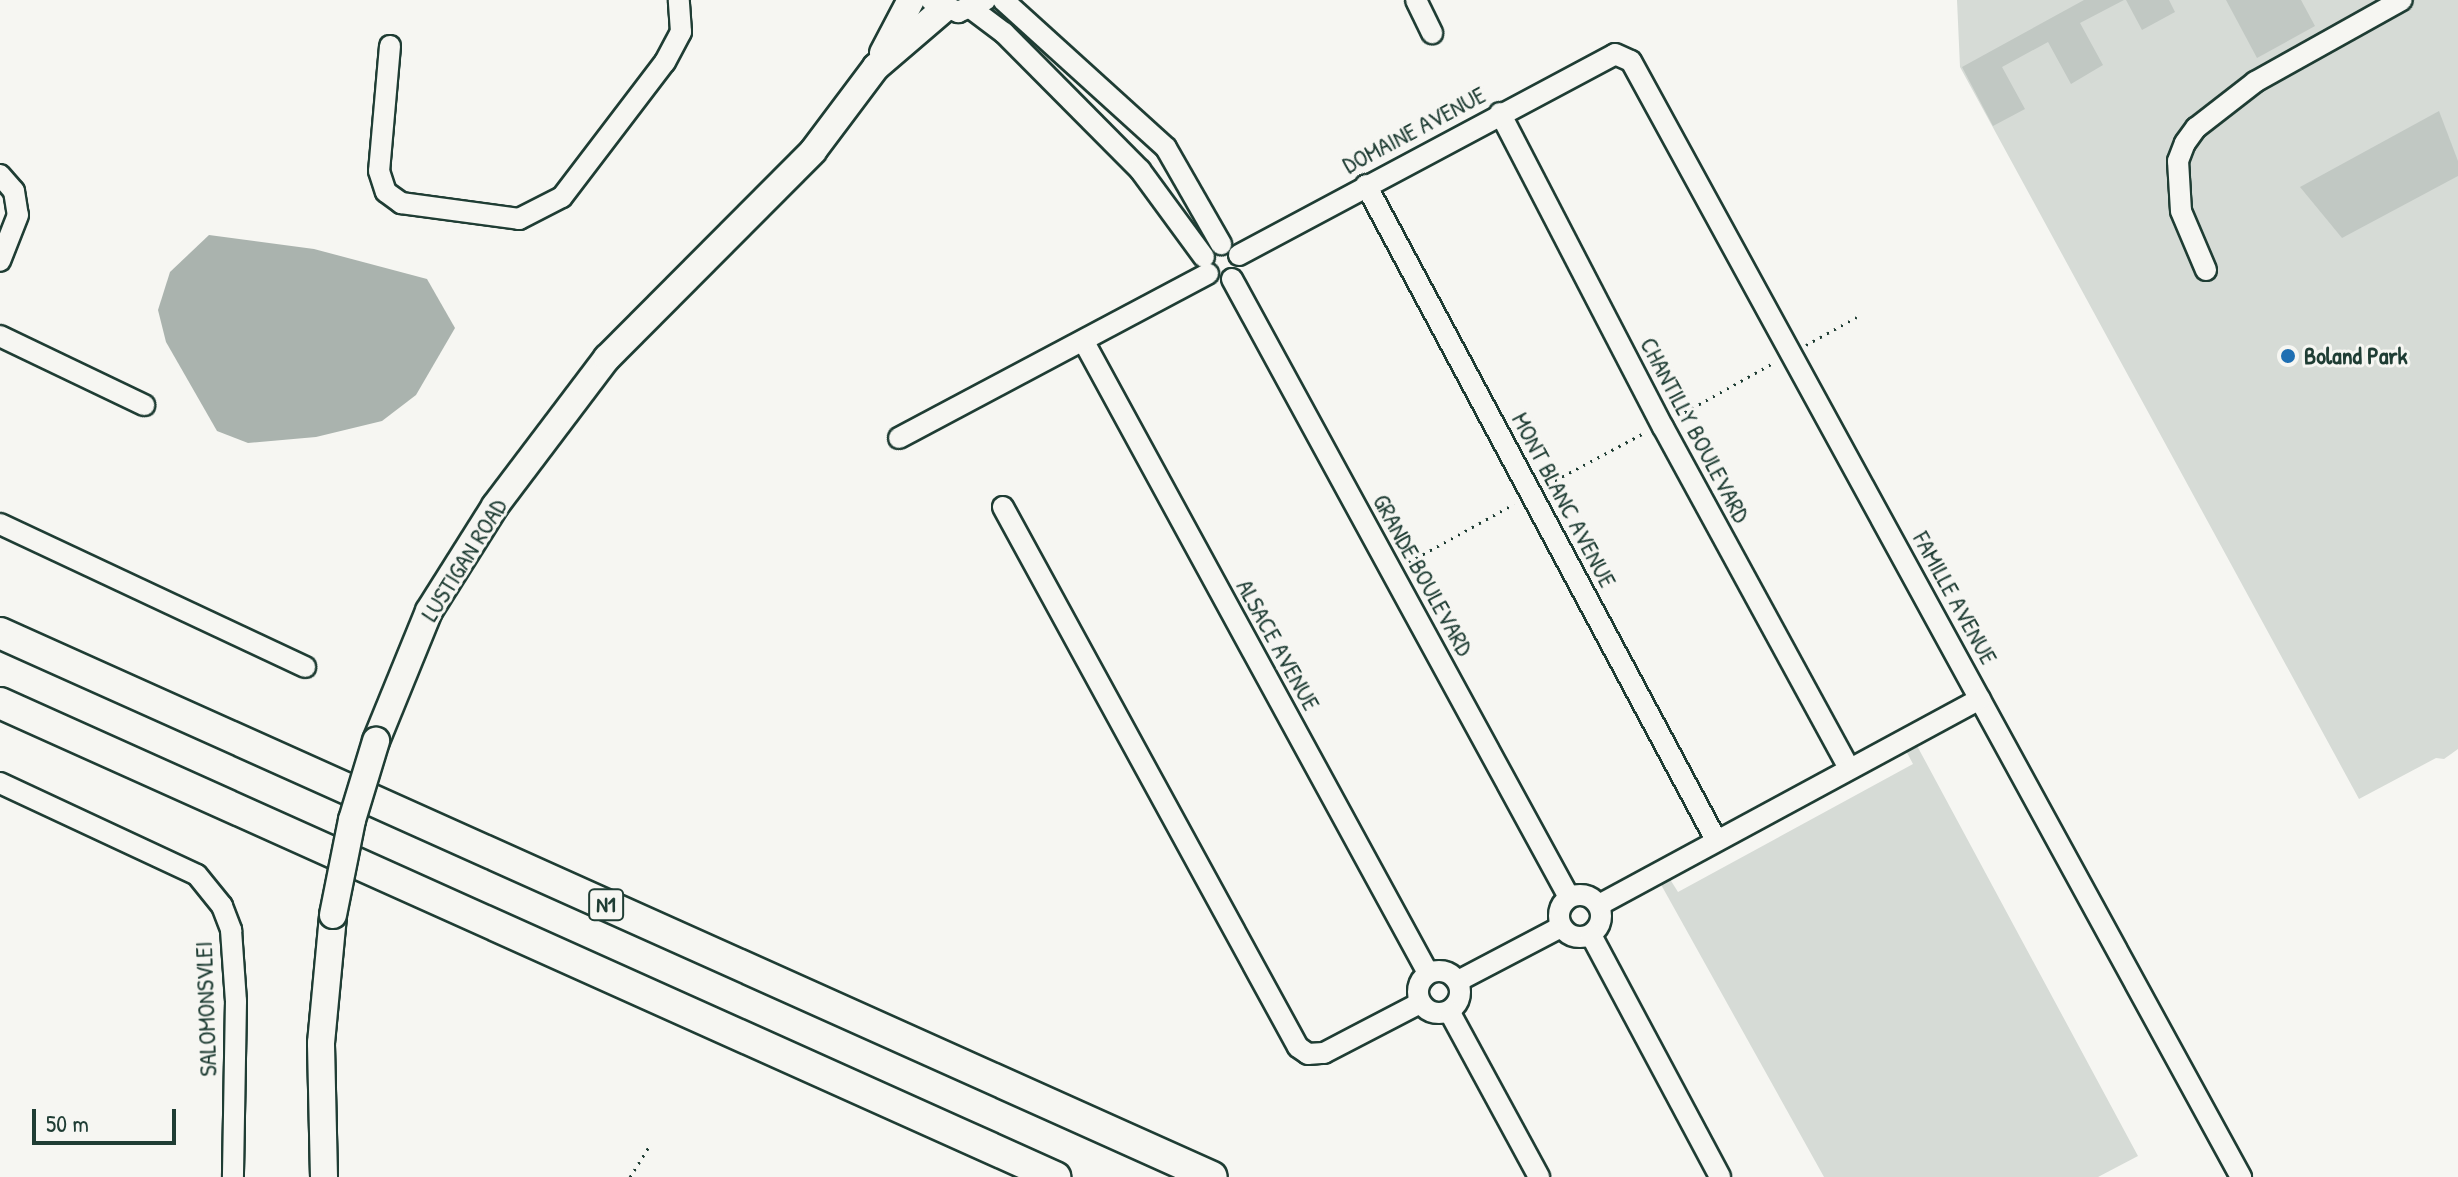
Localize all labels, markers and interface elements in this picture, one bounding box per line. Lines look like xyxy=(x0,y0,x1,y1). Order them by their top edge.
street label: DOMAINE AVENUE xyxy=(1338,80,1490,180)
street label: CHANTILLY BOULEVARD xyxy=(1634,333,1756,527)
place label: Boland Park xyxy=(2304,342,2408,370)
marker: Boland Park xyxy=(2279,347,2297,365)
street label: MONT BLANC AVENUE xyxy=(1506,408,1622,592)
street label: GRANDE BOULEVARD xyxy=(1367,489,1479,661)
street label: LUSTIGAN ROAD xyxy=(415,493,513,627)
street label: FAMILLE AVENUE xyxy=(1907,527,2003,669)
street label: ALSACE AVENUE xyxy=(1230,575,1326,715)
road number: N1 xyxy=(588,887,624,923)
street label: SALOMONSVLEI xyxy=(189,941,223,1077)
scale bar xyxy=(36,1093,180,1143)
text: 50 m xyxy=(46,1107,89,1139)

